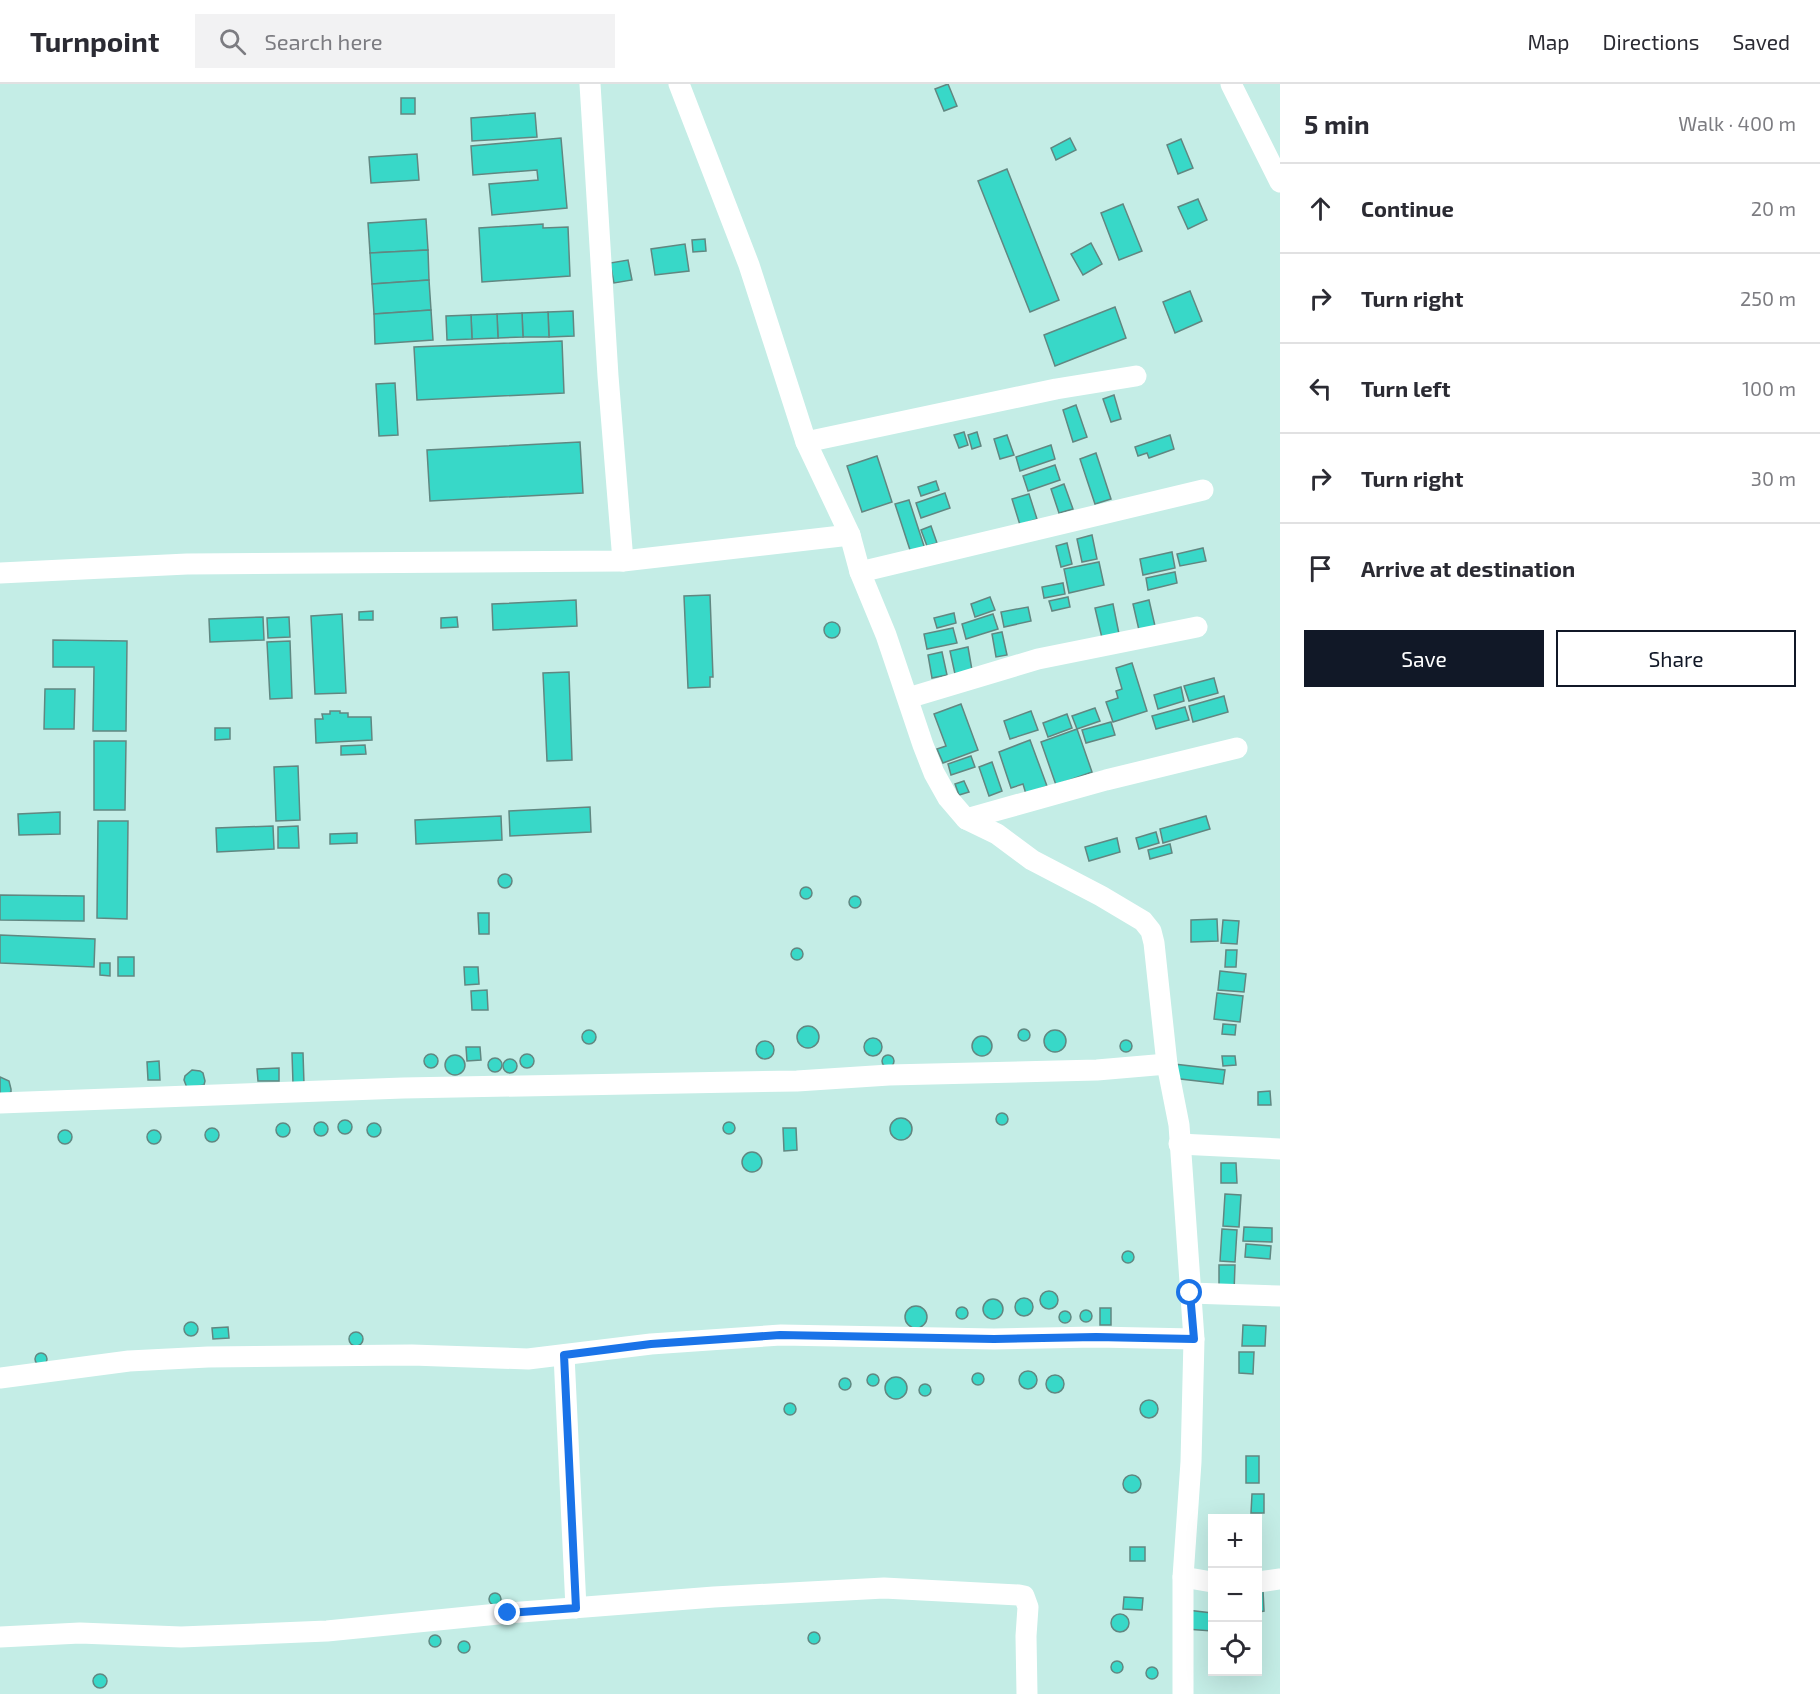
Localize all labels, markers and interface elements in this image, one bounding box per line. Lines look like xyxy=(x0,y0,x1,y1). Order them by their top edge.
search box xyxy=(195,14,615,68)
text: Turnpoint xyxy=(30,24,159,58)
icon: search xyxy=(216,25,249,58)
text: Search here xyxy=(264,28,383,54)
text: Map xyxy=(1527,29,1570,54)
text: Directions xyxy=(1603,29,1699,54)
text: Saved xyxy=(1732,29,1790,54)
text: 5 min xyxy=(1304,108,1370,139)
text: Walk · 400 m xyxy=(1678,111,1796,135)
icon: ahead xyxy=(1304,192,1337,225)
text: Continue xyxy=(1361,195,1454,221)
text: 20 m xyxy=(1751,196,1796,220)
icon: right xyxy=(1304,282,1337,315)
text: Turn right xyxy=(1361,285,1463,311)
text: 250 m xyxy=(1740,286,1796,310)
icon: left xyxy=(1304,372,1337,405)
text: Turn left xyxy=(1361,375,1450,401)
text: 100 m xyxy=(1742,376,1796,400)
icon: right xyxy=(1304,462,1337,495)
text: Turn right xyxy=(1361,465,1463,491)
text: 30 m xyxy=(1751,466,1796,490)
icon: arrive xyxy=(1304,552,1337,585)
text: Arrive at destination xyxy=(1361,555,1575,581)
button: Save xyxy=(1304,630,1544,687)
button: Share xyxy=(1556,630,1796,687)
route start xyxy=(1176,1279,1202,1305)
map controls xyxy=(1208,1514,1262,1676)
button: + xyxy=(1208,1514,1262,1568)
button: − xyxy=(1208,1568,1262,1622)
route end xyxy=(494,1599,520,1625)
button: locate xyxy=(1208,1622,1262,1676)

